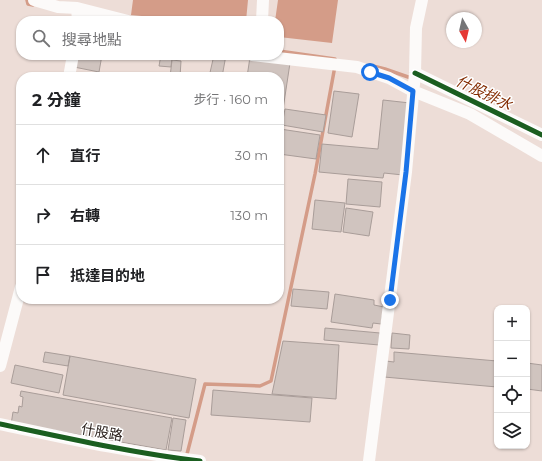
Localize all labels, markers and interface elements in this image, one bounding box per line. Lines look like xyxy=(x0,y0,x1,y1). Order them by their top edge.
north arrow xyxy=(446,12,482,48)
search box xyxy=(16,16,284,60)
icon: search xyxy=(30,27,52,49)
text: 搜尋地點 xyxy=(62,30,122,49)
route start xyxy=(361,63,379,81)
water label: 什股排水 xyxy=(453,71,516,115)
text: 2 分鐘 xyxy=(32,90,81,110)
text: 步行 · 160 m xyxy=(193,91,268,107)
icon: ahead xyxy=(32,144,54,166)
text: 直行 xyxy=(70,146,100,165)
text: 30 m xyxy=(235,147,268,163)
icon: right xyxy=(32,204,54,226)
text: 右轉 xyxy=(70,206,100,225)
text: 130 m xyxy=(230,207,268,223)
icon: arrive xyxy=(32,264,54,286)
text: 抵達目的地 xyxy=(70,266,145,285)
route end xyxy=(381,291,399,309)
map controls xyxy=(494,305,530,449)
button: + xyxy=(494,305,530,341)
button: − xyxy=(494,341,530,377)
button: locate xyxy=(494,377,530,413)
button: layers xyxy=(494,413,530,449)
street label: 什股路 xyxy=(80,419,124,445)

